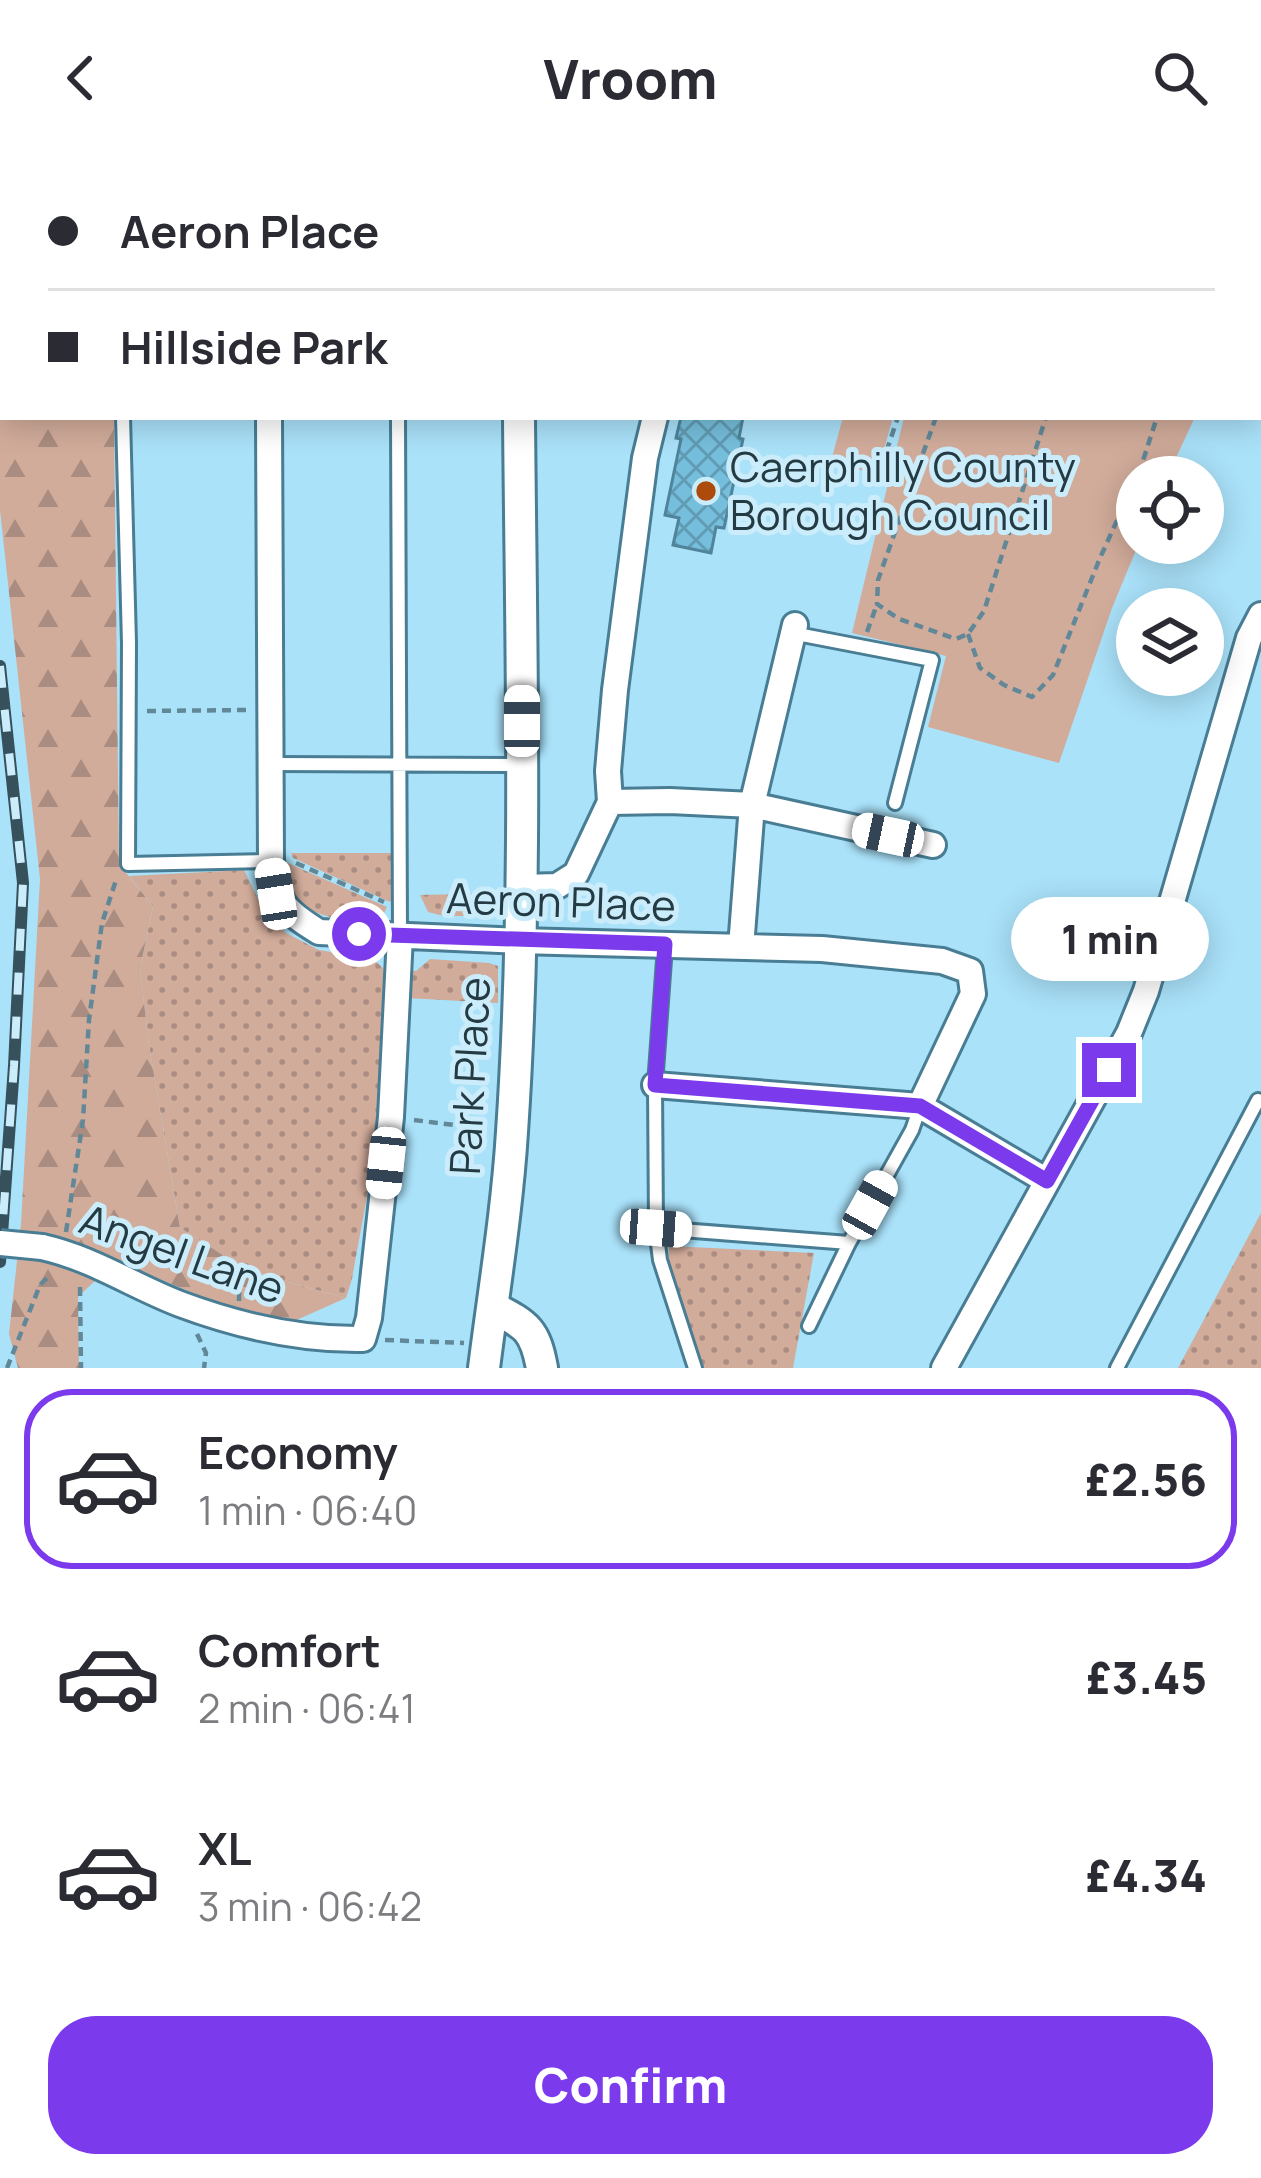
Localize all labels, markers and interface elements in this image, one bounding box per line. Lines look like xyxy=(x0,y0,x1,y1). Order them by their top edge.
text: Vroom xyxy=(543,41,718,115)
icon: back xyxy=(48,45,114,111)
icon: search xyxy=(1147,45,1213,111)
text: Aeron Place xyxy=(120,200,379,262)
text: Hillside Park xyxy=(120,316,387,378)
place label: Caerphilly County Borough Council xyxy=(730,437,1076,543)
map controls xyxy=(1116,456,1224,696)
button: locate xyxy=(1116,456,1224,564)
marker: Caerphilly County Borough Council xyxy=(693,478,719,504)
button: layers xyxy=(1116,588,1224,696)
car xyxy=(504,685,540,757)
car xyxy=(849,810,927,860)
car xyxy=(253,856,299,932)
street label: Aeron Place xyxy=(445,868,677,934)
callout: 1 min xyxy=(1010,896,1208,980)
route start xyxy=(332,907,386,961)
text: 1 min xyxy=(1061,912,1159,966)
street label: Park Place xyxy=(435,976,503,1176)
route end xyxy=(1082,1043,1136,1097)
car xyxy=(364,1125,408,1201)
car xyxy=(837,1165,903,1245)
street label: Angel Lane xyxy=(72,1189,292,1317)
car xyxy=(619,1208,693,1248)
text: Economy xyxy=(198,1421,398,1483)
icon: car xyxy=(54,1425,162,1533)
text: £2.56 xyxy=(1085,1448,1207,1510)
text: 1 min · 06:40 xyxy=(198,1483,417,1537)
text: Comfort xyxy=(198,1619,381,1681)
icon: car xyxy=(54,1623,162,1731)
text: £3.45 xyxy=(1086,1646,1207,1708)
text: 2 min · 06:41 xyxy=(198,1681,416,1735)
text: XL xyxy=(198,1817,252,1879)
icon: car xyxy=(54,1821,162,1929)
text: £4.34 xyxy=(1086,1844,1207,1906)
text: 3 min · 06:42 xyxy=(198,1879,422,1933)
button: Confirm xyxy=(48,2016,1213,2154)

